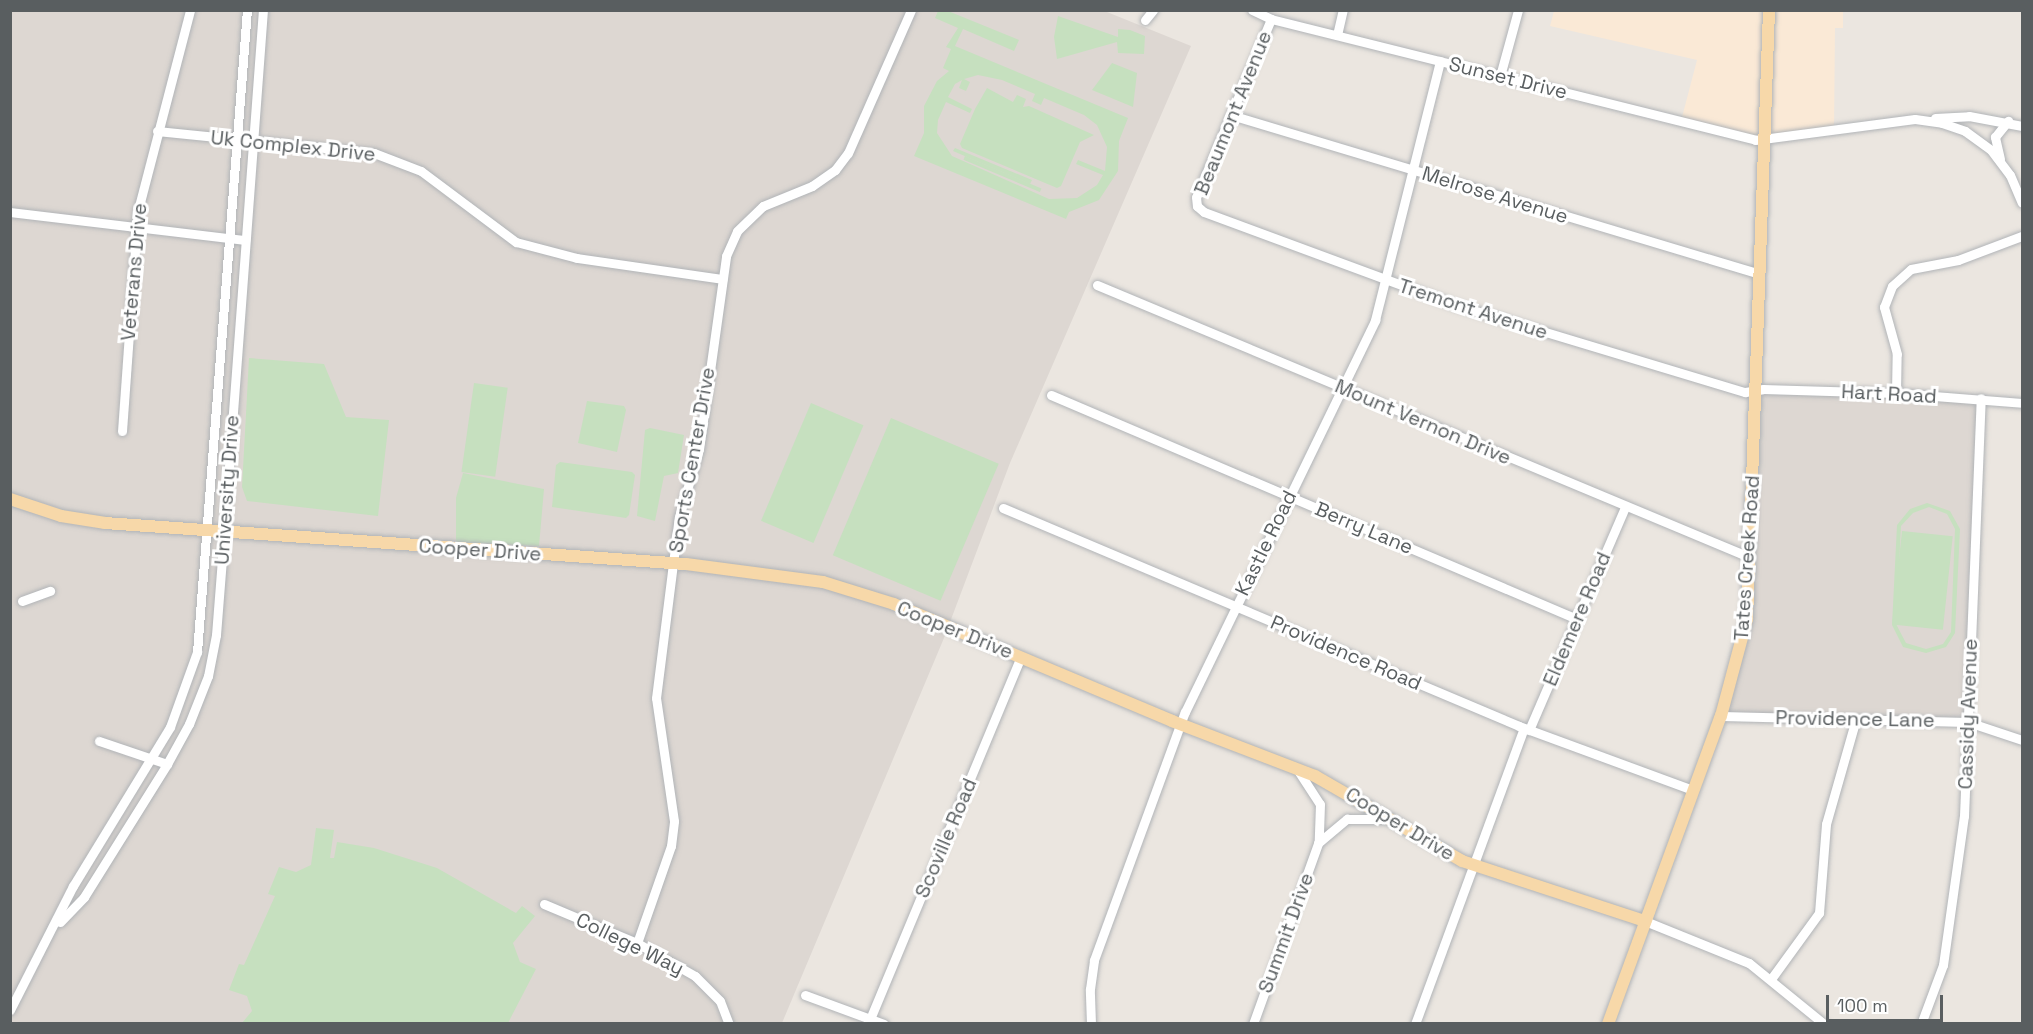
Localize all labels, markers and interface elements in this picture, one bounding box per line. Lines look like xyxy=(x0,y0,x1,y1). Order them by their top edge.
street label: Beaumont Avenue xyxy=(1189,27,1277,199)
street label: Sunset Drive xyxy=(1446,52,1570,104)
street label: Uk Complex Drive xyxy=(209,125,377,167)
street label: Melrose Avenue xyxy=(1419,161,1571,229)
street label: Veterans Drive xyxy=(116,202,152,342)
street label: Tremont Avenue xyxy=(1395,274,1551,344)
street label: Sports Center Drive xyxy=(664,365,720,555)
street label: Mount Vernon Drive xyxy=(1331,374,1515,470)
street label: Hart Road xyxy=(1841,380,1937,408)
street label: University Drive xyxy=(210,414,244,566)
street label: Tates Creek Road xyxy=(1729,474,1765,642)
street label: Kastle Road xyxy=(1230,486,1302,600)
street label: Berry Lane xyxy=(1311,497,1417,559)
street label: Cooper Drive xyxy=(418,534,542,566)
street label: Eldemere Road xyxy=(1538,548,1616,690)
street label: Cooper Drive xyxy=(894,596,1016,664)
street label: Providence Road xyxy=(1267,610,1425,696)
street label: Cassidy Avenue xyxy=(1953,638,1983,790)
street label: Providence Lane xyxy=(1775,706,1935,732)
street label: Scoville Road xyxy=(910,775,982,901)
street label: Cooper Drive xyxy=(1341,782,1459,866)
street label: Summit Drive xyxy=(1253,870,1319,996)
street label: College Way xyxy=(572,907,688,981)
scale bar xyxy=(1829,983,1946,1021)
text: 100 m xyxy=(1837,994,1888,1017)

